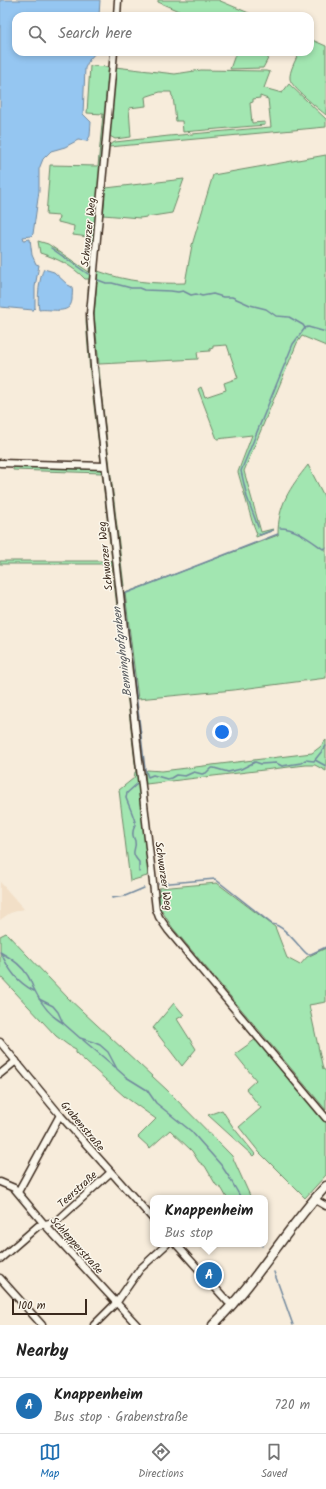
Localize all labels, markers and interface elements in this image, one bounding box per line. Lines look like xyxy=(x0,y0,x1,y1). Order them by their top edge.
search box xyxy=(12,12,314,56)
text: Search here xyxy=(58,22,132,46)
icon: search xyxy=(26,23,48,45)
street label: Schwarzer Weg xyxy=(76,197,102,268)
street label: Schwarzer Weg xyxy=(93,520,119,591)
water label: Benninghofgraben xyxy=(107,604,137,698)
your location xyxy=(212,722,232,742)
street label: Schwarzer Weg xyxy=(149,840,177,912)
street label: Grabenstraße xyxy=(56,1097,109,1156)
street label: Teerstraße xyxy=(54,1167,102,1213)
popup xyxy=(150,1195,268,1247)
text: Knappenheim xyxy=(165,1199,253,1223)
street label: Schlepperstraße xyxy=(45,1213,107,1279)
text: Bus stop xyxy=(165,1223,213,1244)
pin: A xyxy=(196,1260,222,1290)
scale bar xyxy=(12,1297,87,1316)
text: 100 m xyxy=(18,1297,46,1315)
text: Nearby xyxy=(16,1338,68,1365)
text: Knappenheim xyxy=(54,1383,143,1407)
text: A xyxy=(25,1395,33,1416)
text: 720 m xyxy=(274,1395,310,1416)
text: Bus stop · Grabenstraße xyxy=(54,1407,188,1428)
tab: Map xyxy=(39,1441,61,1483)
tab: Directions xyxy=(138,1441,184,1483)
tab: Saved xyxy=(261,1441,287,1483)

